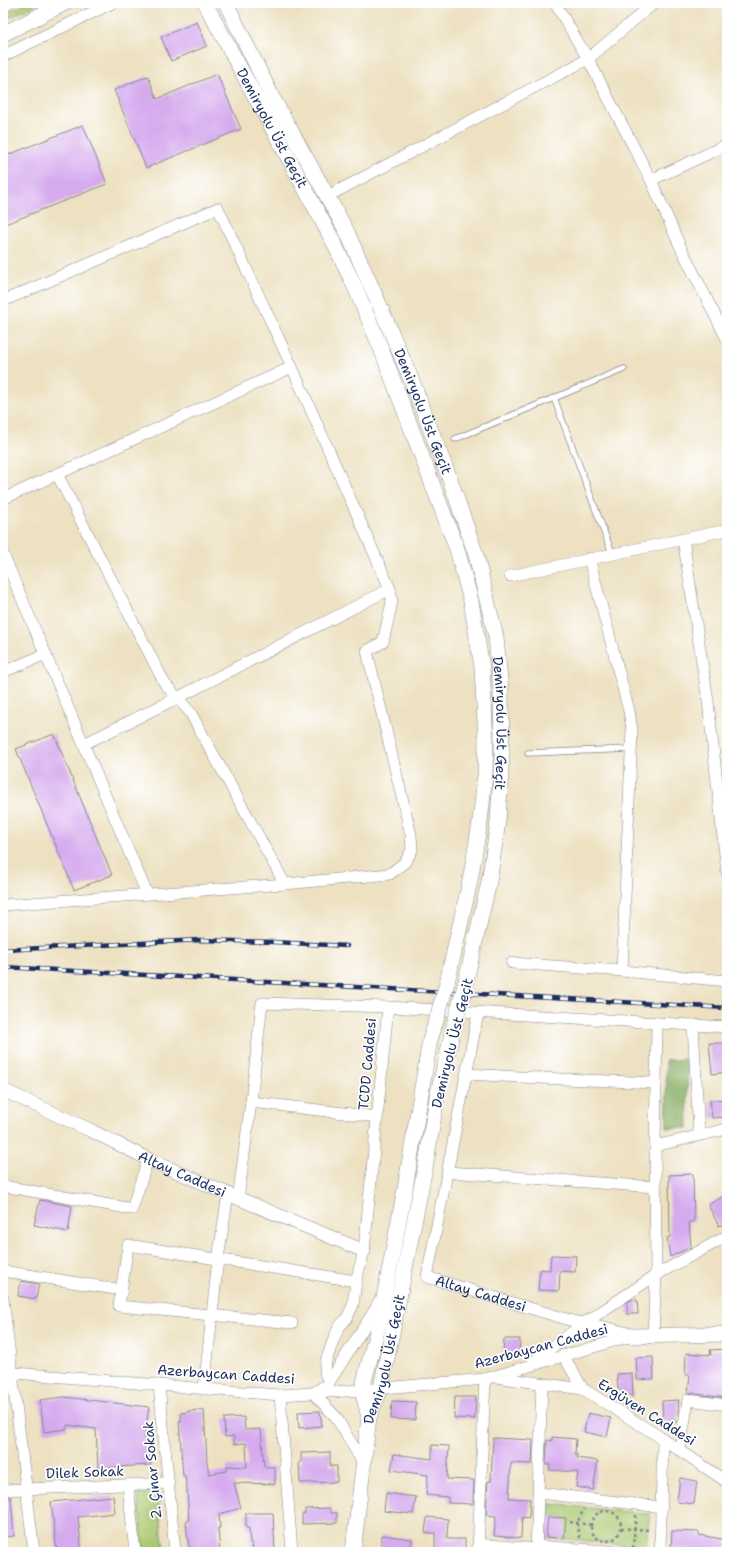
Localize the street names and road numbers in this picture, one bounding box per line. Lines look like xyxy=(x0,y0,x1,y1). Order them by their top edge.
street label: Demiryolu Üst Geçit xyxy=(233,65,312,191)
street label: Demiryolu Üst Geçit xyxy=(390,346,456,477)
street label: Demiryolu Üst Geçit xyxy=(489,656,511,791)
street label: Demiryolu Üst Geçit xyxy=(427,976,477,1110)
street label: TCDD Caddesi xyxy=(354,1017,380,1111)
street label: Altay Caddesi xyxy=(135,1147,229,1201)
street label: Altay Caddesi xyxy=(433,1271,528,1315)
street label: Demiryolu Üst Geçit xyxy=(359,1293,409,1425)
street label: Azerbaycan Caddesi xyxy=(472,1319,610,1373)
street label: Azerbaycan Caddesi xyxy=(157,1360,295,1388)
street label: Ergüven Caddesi xyxy=(595,1375,699,1449)
street label: 2. Çınar Sokak xyxy=(139,1420,165,1520)
street label: Dilek Sokak xyxy=(46,1462,124,1482)

